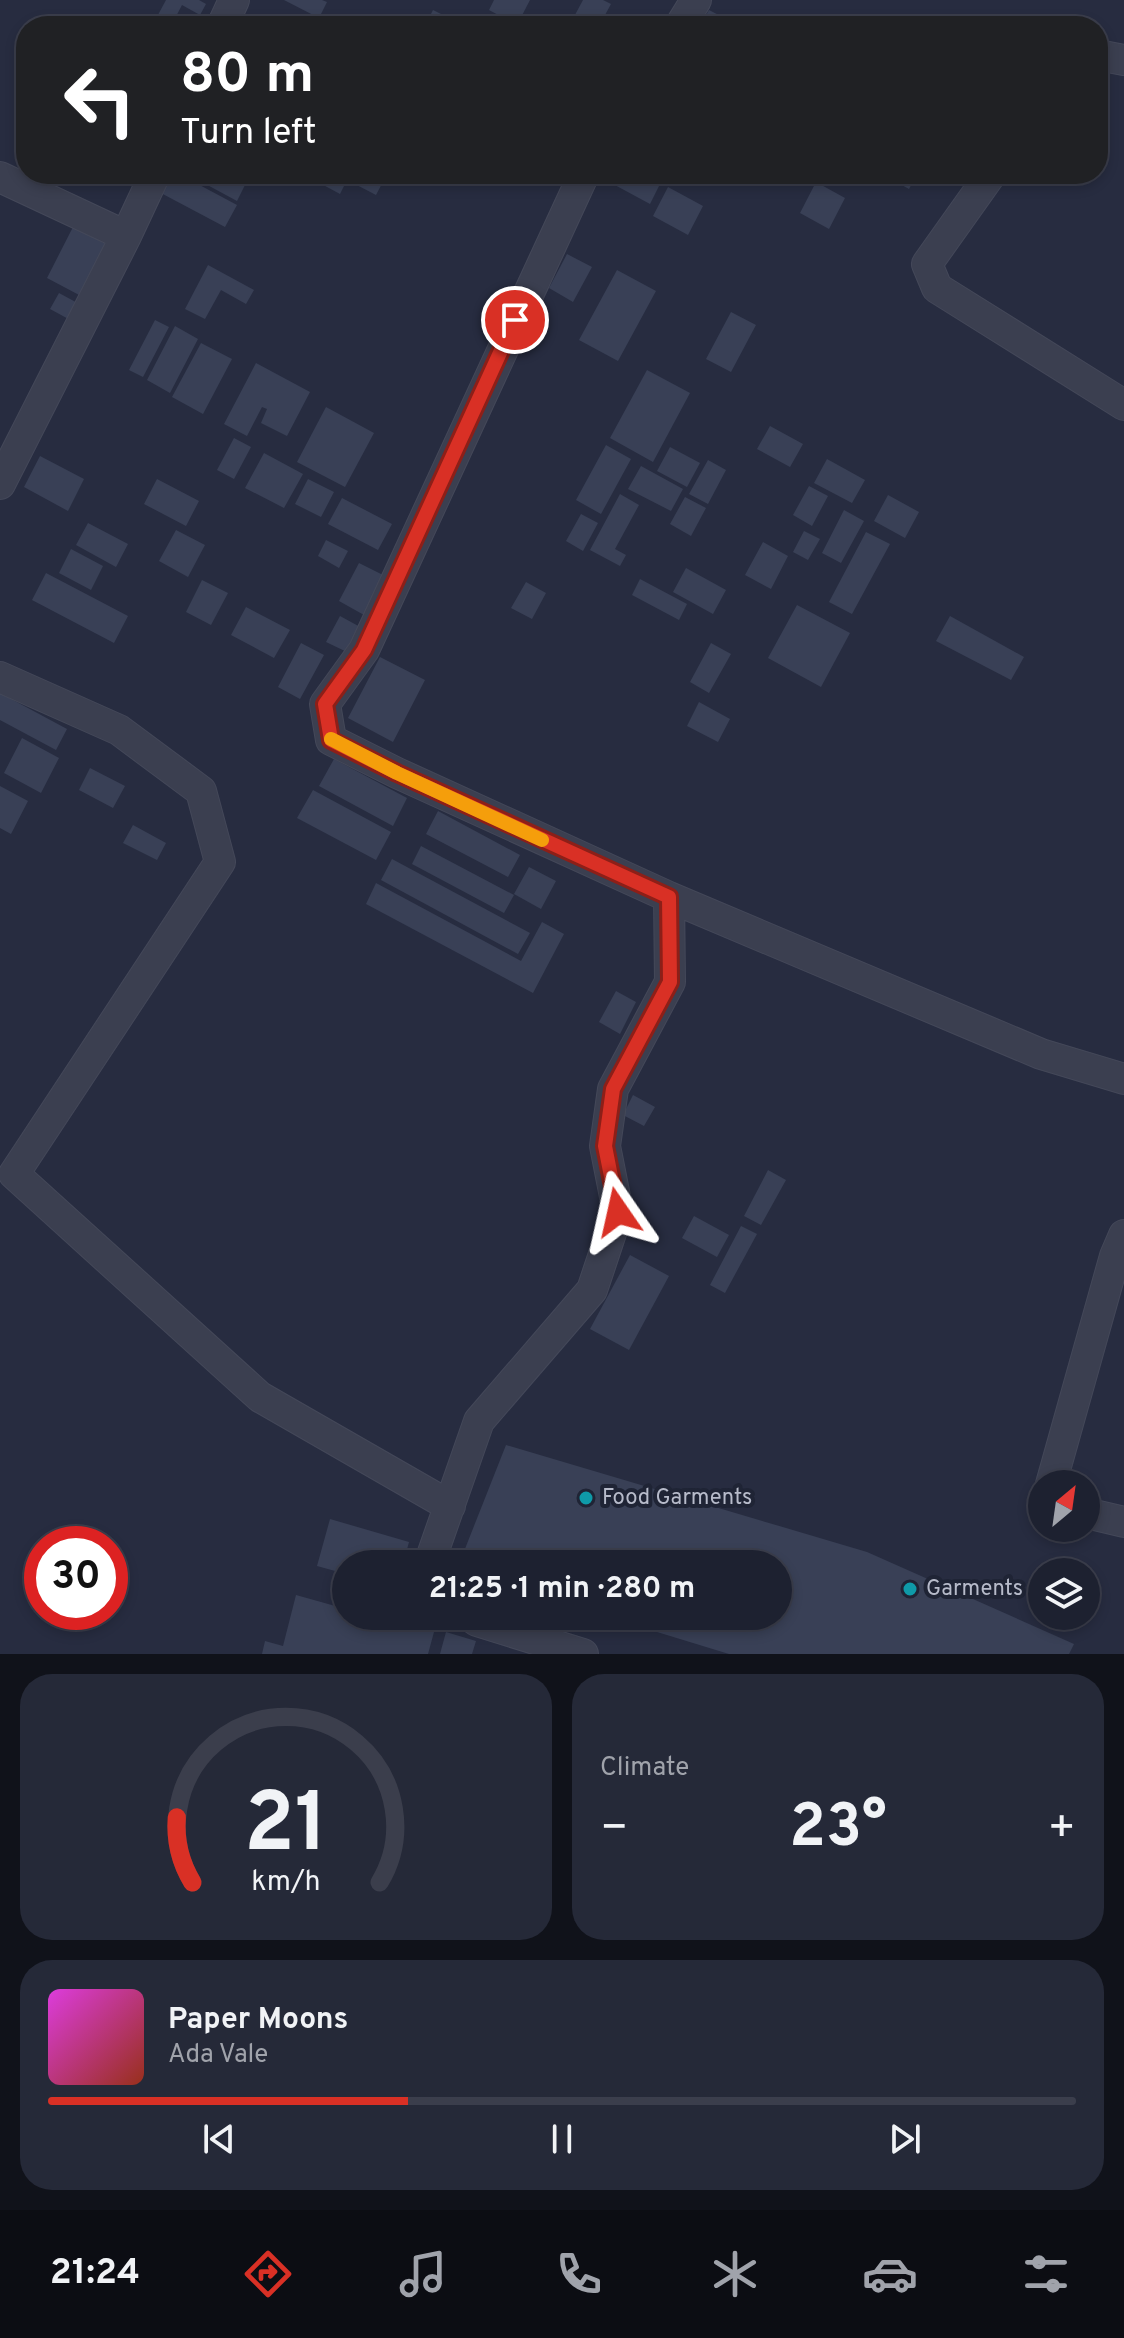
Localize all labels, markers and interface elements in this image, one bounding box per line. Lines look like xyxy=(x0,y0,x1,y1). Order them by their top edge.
text: 80 m xyxy=(180,42,314,112)
icon: left xyxy=(48,48,152,152)
text: Turn left xyxy=(180,111,317,157)
pin xyxy=(481,286,549,354)
icon: arrive xyxy=(493,298,537,342)
position arrow xyxy=(576,1170,660,1254)
north arrow xyxy=(1028,1470,1100,1542)
map controls xyxy=(1028,1470,1100,1630)
place label: Food Garments xyxy=(602,1485,752,1512)
marker: Food Garments xyxy=(577,1489,595,1507)
speed limit sign: 30 xyxy=(24,1526,128,1630)
button: layers xyxy=(1028,1558,1100,1630)
text: 21:25 · 1 min · 280 m xyxy=(429,1571,695,1608)
place label: Garments xyxy=(926,1576,1023,1603)
marker: Garments xyxy=(901,1580,919,1598)
text: Climate xyxy=(600,1752,689,1785)
text: 21 xyxy=(244,1776,328,1881)
text: 23° xyxy=(789,1792,887,1868)
text: − xyxy=(600,1802,628,1858)
text: + xyxy=(1048,1802,1076,1858)
text: km/h xyxy=(251,1865,321,1901)
text: Paper Moons xyxy=(168,2002,348,2039)
text: Ada Vale xyxy=(168,2039,268,2072)
icon: previous xyxy=(197,2117,241,2161)
icon: pause xyxy=(540,2117,584,2161)
icon: next xyxy=(883,2117,927,2161)
icon: directions xyxy=(240,2246,296,2302)
icon: music xyxy=(395,2246,451,2302)
icon: phone xyxy=(551,2246,607,2302)
icon: climate xyxy=(707,2246,763,2302)
icon: car xyxy=(862,2246,918,2302)
icon: filters xyxy=(1018,2246,1074,2302)
text: 21:24 xyxy=(50,2251,140,2297)

